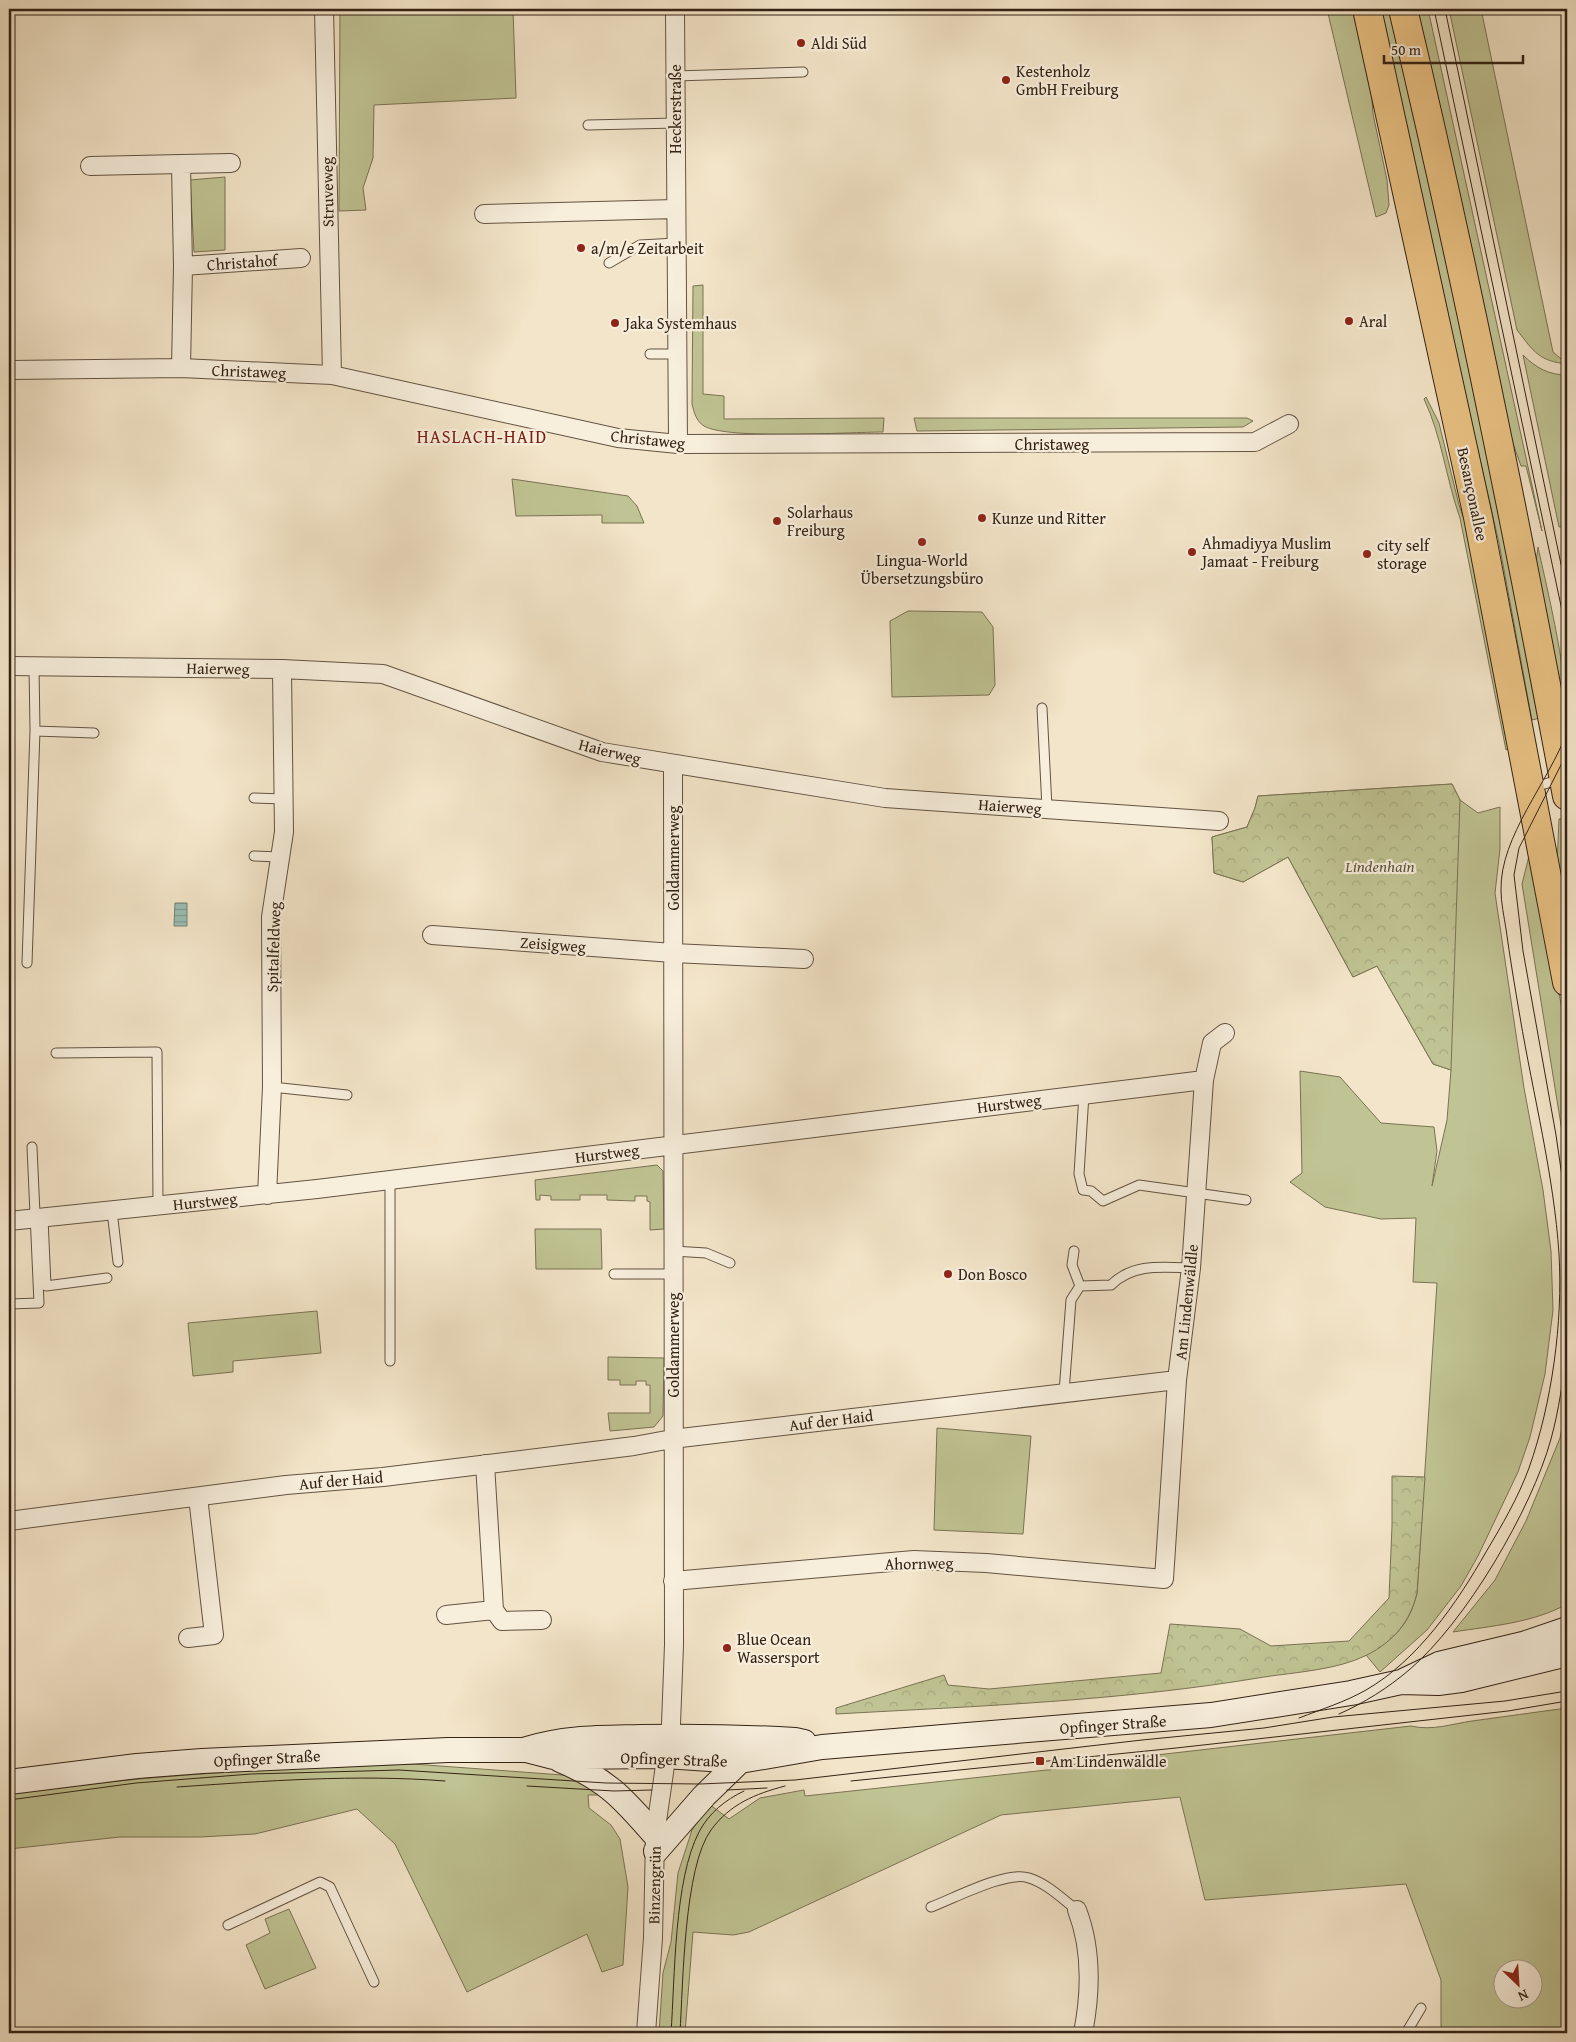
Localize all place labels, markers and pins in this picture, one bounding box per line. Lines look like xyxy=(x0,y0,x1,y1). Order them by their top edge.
place label: Aldi Süd xyxy=(811,31,867,55)
marker: Aldi Süd xyxy=(795,37,807,49)
place label: Kestenholz GmbH Freiburg xyxy=(1016,59,1119,101)
marker: Kestenholz GmbH Freiburg xyxy=(1000,74,1012,86)
place label: a/m/e Zeitarbeit xyxy=(591,236,704,260)
marker: a/m/e Zeitarbeit xyxy=(575,242,587,254)
place label: Aral xyxy=(1359,309,1388,333)
place label: Jaka Systemhaus xyxy=(623,311,737,335)
marker: Aral xyxy=(1343,315,1355,327)
marker: Jaka Systemhaus xyxy=(609,317,621,329)
place label: Solarhaus Freiburg xyxy=(787,500,853,542)
place label: Kunze und Ritter xyxy=(992,506,1106,530)
marker: Kunze und Ritter xyxy=(976,512,988,524)
marker: Solarhaus Freiburg xyxy=(771,515,783,527)
place label: Ahmadiyya Muslim Jamaat - Freiburg xyxy=(1200,531,1331,573)
place label: city self storage xyxy=(1377,533,1431,575)
marker: Lingua-World Übersetzungsbüro xyxy=(916,536,928,548)
marker: Ahmadiyya Muslim Jamaat - Freiburg xyxy=(1186,546,1198,558)
place label: Lingua-World Übersetzungsbüro xyxy=(861,548,983,590)
marker: city self storage xyxy=(1361,548,1373,560)
place label: Don Bosco xyxy=(958,1262,1027,1286)
marker: Don Bosco xyxy=(942,1268,954,1280)
place label: Blue Ocean Wassersport xyxy=(737,1627,820,1669)
marker: Blue Ocean Wassersport xyxy=(721,1642,733,1654)
place label: Am Lindenwäldle xyxy=(1050,1749,1167,1773)
marker: Am Lindenwäldle xyxy=(1034,1755,1046,1767)

